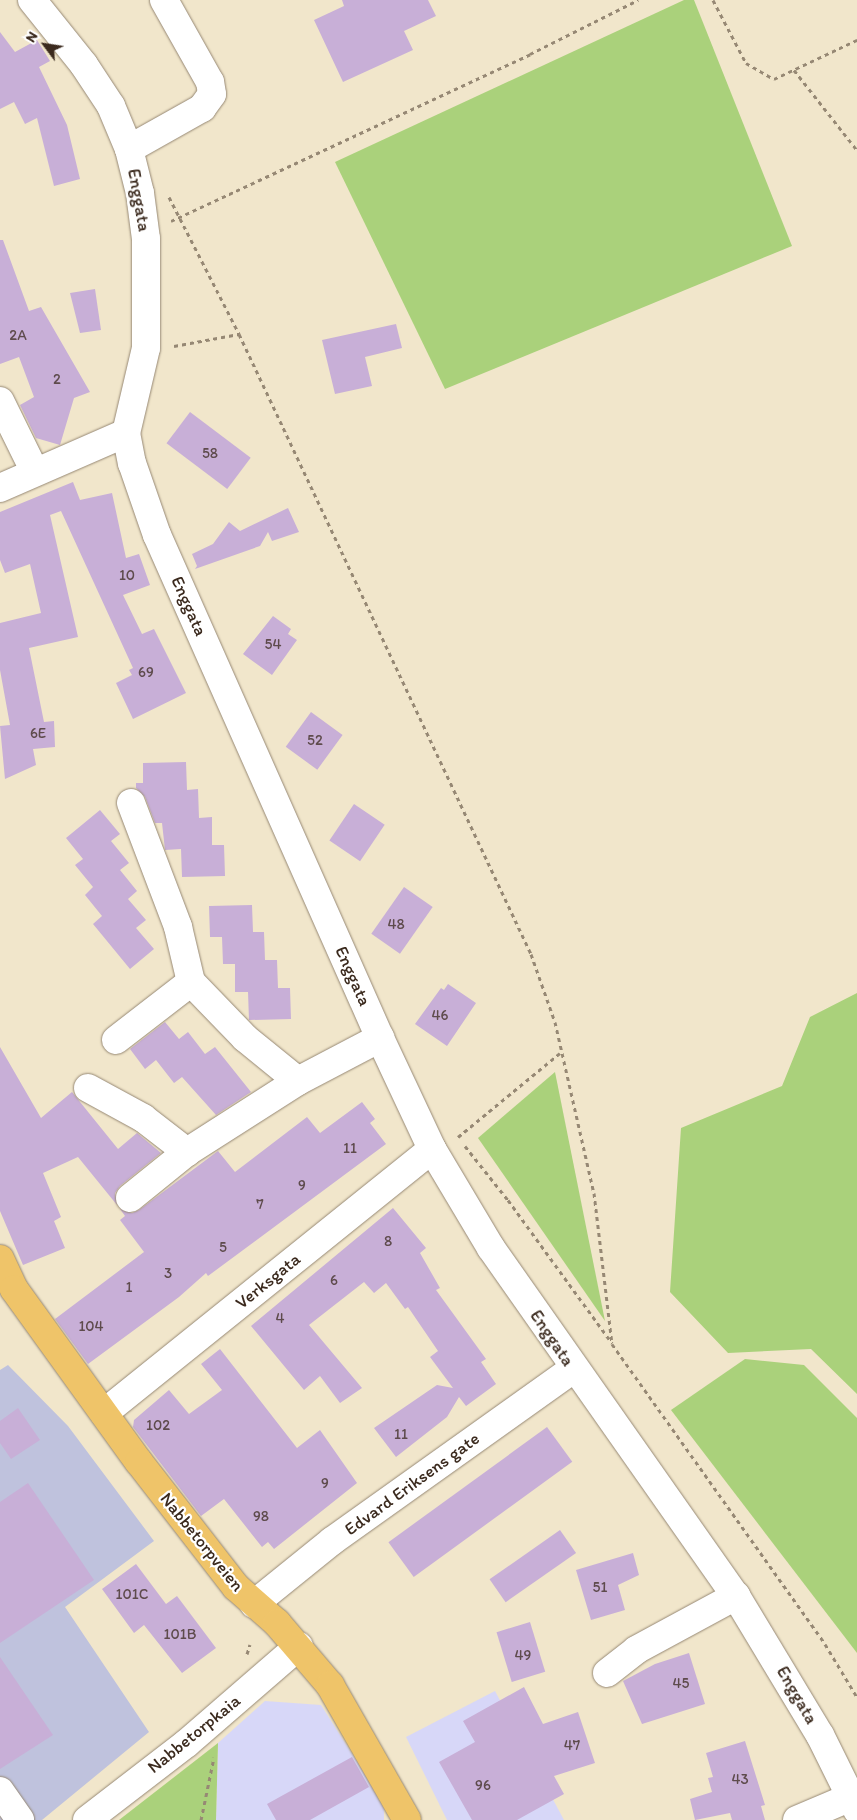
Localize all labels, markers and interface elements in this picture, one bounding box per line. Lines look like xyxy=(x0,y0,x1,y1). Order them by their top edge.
north arrow xyxy=(20,20,70,70)
text: N xyxy=(22,29,41,45)
street label: Enggata xyxy=(123,167,155,233)
house number: 2A xyxy=(9,327,27,345)
house number: 2 xyxy=(53,371,61,389)
house number: 58 xyxy=(202,445,218,463)
house number: 10 xyxy=(119,567,135,585)
street label: Enggata xyxy=(166,573,212,639)
house number: 54 xyxy=(265,636,281,654)
house number: 69 xyxy=(138,664,154,682)
house number: 6E xyxy=(30,725,46,743)
house number: 52 xyxy=(307,732,323,750)
house number: 48 xyxy=(387,916,405,934)
street label: Enggata xyxy=(330,943,376,1009)
house number: 46 xyxy=(432,1007,448,1025)
house number: 11 xyxy=(343,1140,357,1158)
house number: 9 xyxy=(298,1177,306,1195)
house number: 7 xyxy=(256,1196,264,1214)
house number: 8 xyxy=(384,1233,392,1251)
house number: 5 xyxy=(219,1239,227,1257)
street label: Verksgata xyxy=(231,1248,305,1314)
house number: 3 xyxy=(164,1265,172,1283)
house number: 6 xyxy=(330,1272,338,1290)
house number: 1 xyxy=(126,1279,132,1297)
street label: Enggata xyxy=(525,1306,579,1370)
house number: 4 xyxy=(275,1310,285,1328)
house number: 104 xyxy=(78,1318,104,1336)
house number: 102 xyxy=(146,1417,170,1435)
house number: 11 xyxy=(394,1426,408,1444)
street label: Edvard Eriksens gate xyxy=(340,1428,484,1540)
house number: 9 xyxy=(321,1475,329,1493)
street label: Nabbetorpveien xyxy=(156,1488,248,1596)
house number: 98 xyxy=(253,1508,269,1526)
house number: 51 xyxy=(593,1579,607,1597)
house number: 101C xyxy=(116,1586,148,1604)
house number: 101B xyxy=(164,1626,196,1644)
house number: 49 xyxy=(515,1647,531,1665)
street label: Enggata xyxy=(772,1662,822,1728)
house number: 45 xyxy=(673,1675,689,1693)
street label: Nabbetorpkaia xyxy=(143,1690,245,1778)
house number: 47 xyxy=(564,1737,580,1755)
house number: 43 xyxy=(731,1771,749,1789)
house number: 96 xyxy=(475,1777,491,1795)

